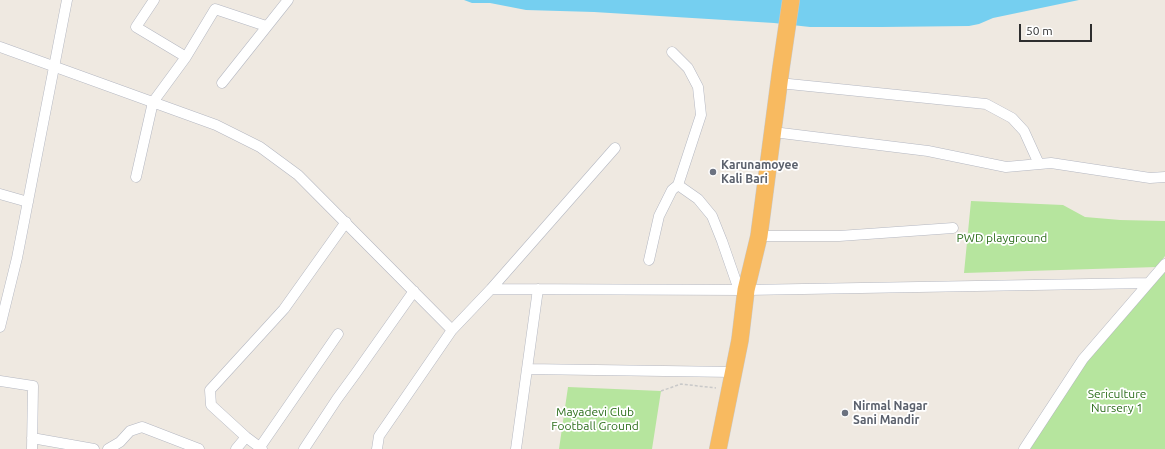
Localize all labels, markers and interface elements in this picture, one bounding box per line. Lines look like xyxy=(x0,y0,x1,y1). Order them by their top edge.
scale bar xyxy=(1021,16,1094,42)
text: 50 m xyxy=(1026,24,1053,37)
place label: Karunamoyee Kali Bari xyxy=(721,158,798,186)
marker: Karunamoyee Kali Bari xyxy=(708,167,718,177)
park label: PWD playground xyxy=(957,231,1047,245)
park label: Sericulture Nursery 1 xyxy=(1088,387,1146,415)
place label: Nirmal Nagar Sani Mandir xyxy=(853,399,928,427)
park label: Mayadevi Club Football Ground xyxy=(551,405,639,433)
marker: Nirmal Nagar Sani Mandir xyxy=(840,408,850,418)

